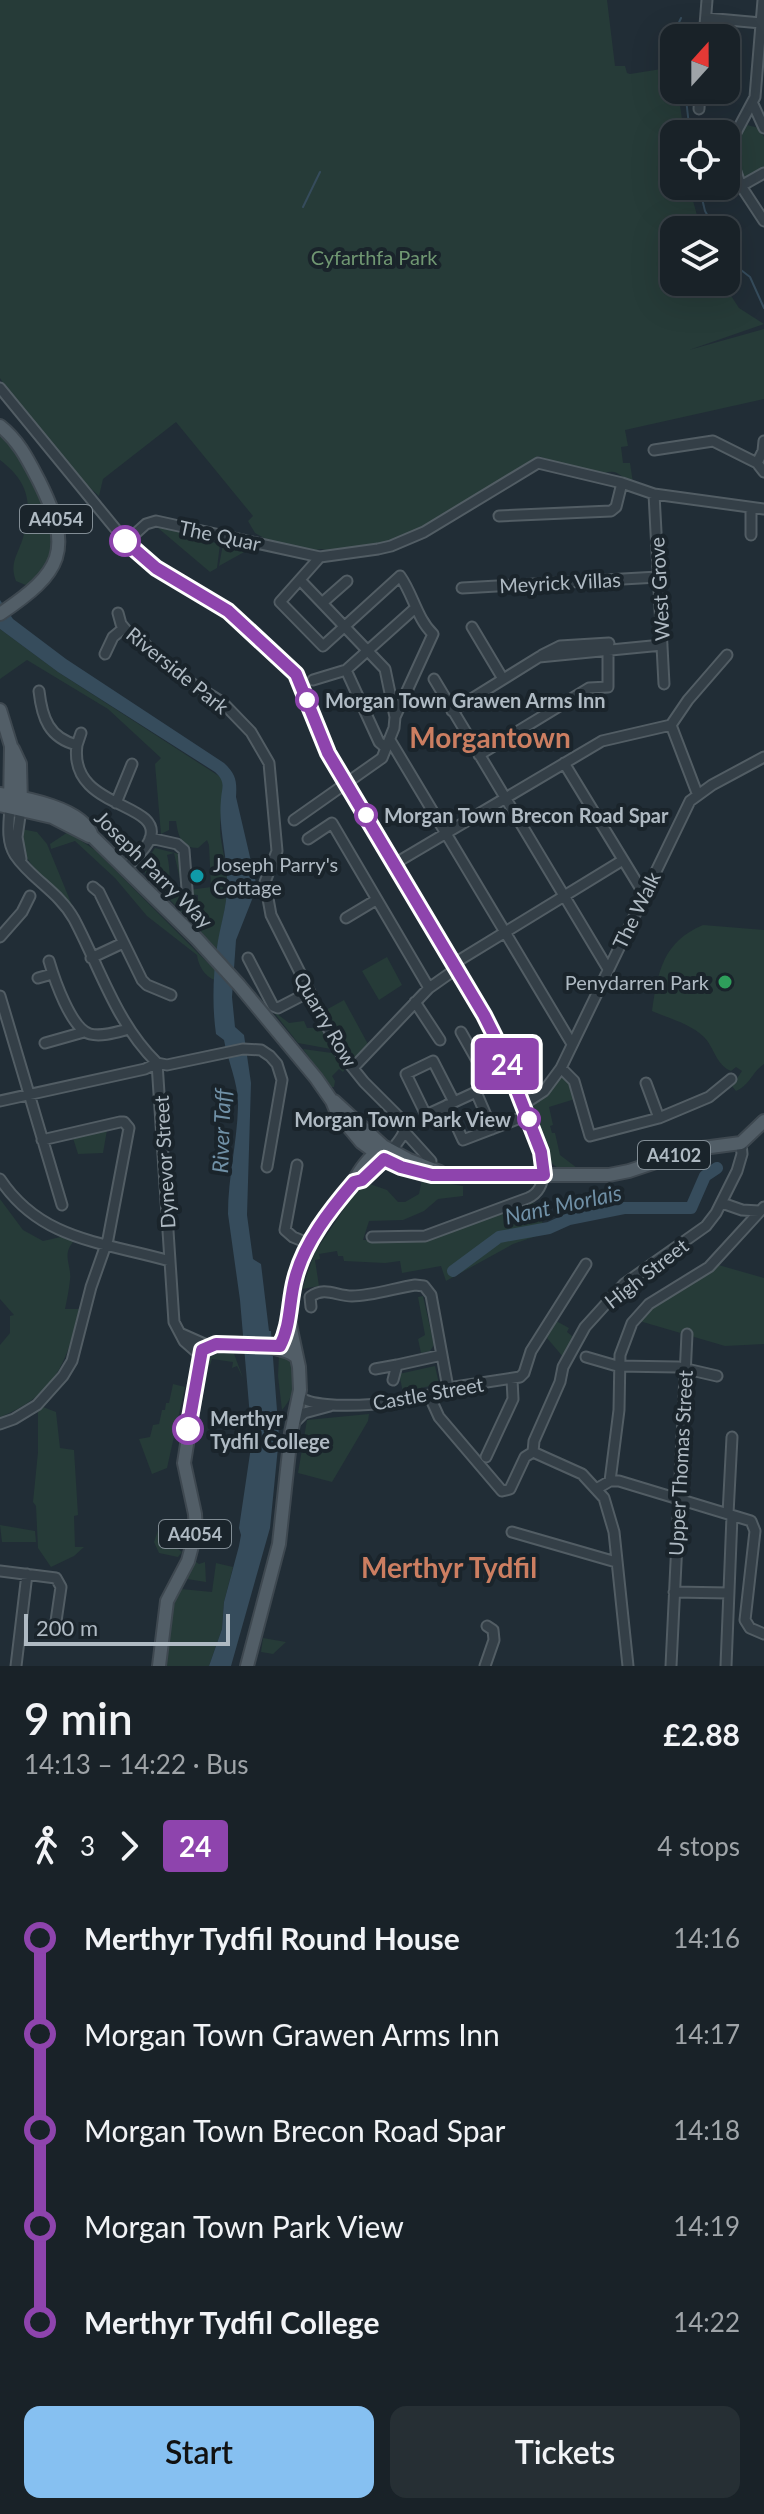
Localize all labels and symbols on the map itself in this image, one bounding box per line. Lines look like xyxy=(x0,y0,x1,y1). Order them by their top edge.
north arrow xyxy=(660,24,740,104)
park label: Cyfarthfa Park xyxy=(311,245,438,269)
road number: A4054 xyxy=(20,505,92,533)
street label: The Quar xyxy=(177,515,264,555)
unlabelled marker xyxy=(110,526,140,556)
street label: West Grove xyxy=(644,536,674,642)
street label: Meyrick Villas xyxy=(499,567,621,597)
street label: Riverside Park xyxy=(122,622,235,719)
place label: Morgan Town Grawen Arms Inn xyxy=(325,688,606,712)
marker: Morgan Town Grawen Arms Inn xyxy=(296,689,318,711)
district label: Morgantown xyxy=(409,720,571,754)
place label: Morgan Town Brecon Road Spar xyxy=(384,803,669,827)
marker: Morgan Town Brecon Road Spar xyxy=(355,804,377,826)
street label: Joseph Parry Way xyxy=(90,805,218,933)
place label: Joseph Parry's Cottage xyxy=(213,852,338,899)
marker: Joseph Parry's Cottage xyxy=(188,867,206,885)
street label: The Walk xyxy=(607,867,665,952)
street label: Quarry Row xyxy=(289,967,363,1071)
place label: Penydarren Park xyxy=(565,970,710,994)
marker: Penydarren Park xyxy=(716,973,734,991)
line badge: 24 xyxy=(471,1038,543,1090)
water label: River Taff xyxy=(206,1087,236,1174)
street label: Dynevor Street xyxy=(149,1095,179,1229)
place label: Morgan Town Park View xyxy=(294,1107,511,1131)
marker: Morgan Town Park View xyxy=(518,1108,540,1130)
road number: A4102 xyxy=(638,1141,710,1169)
water label: Nant Morlais xyxy=(502,1178,624,1230)
street label: High Street xyxy=(600,1233,692,1313)
street label: Upper Thomas Street xyxy=(663,1370,697,1556)
street label: Castle Street xyxy=(371,1371,485,1415)
place label: Merthyr Tydfil College xyxy=(210,1406,330,1453)
marker: Merthyr Tydfil College xyxy=(173,1414,203,1444)
road number: A4054 xyxy=(159,1520,231,1548)
district label: Merthyr Tydfil xyxy=(361,1550,537,1584)
scale bar xyxy=(24,1610,230,1646)

